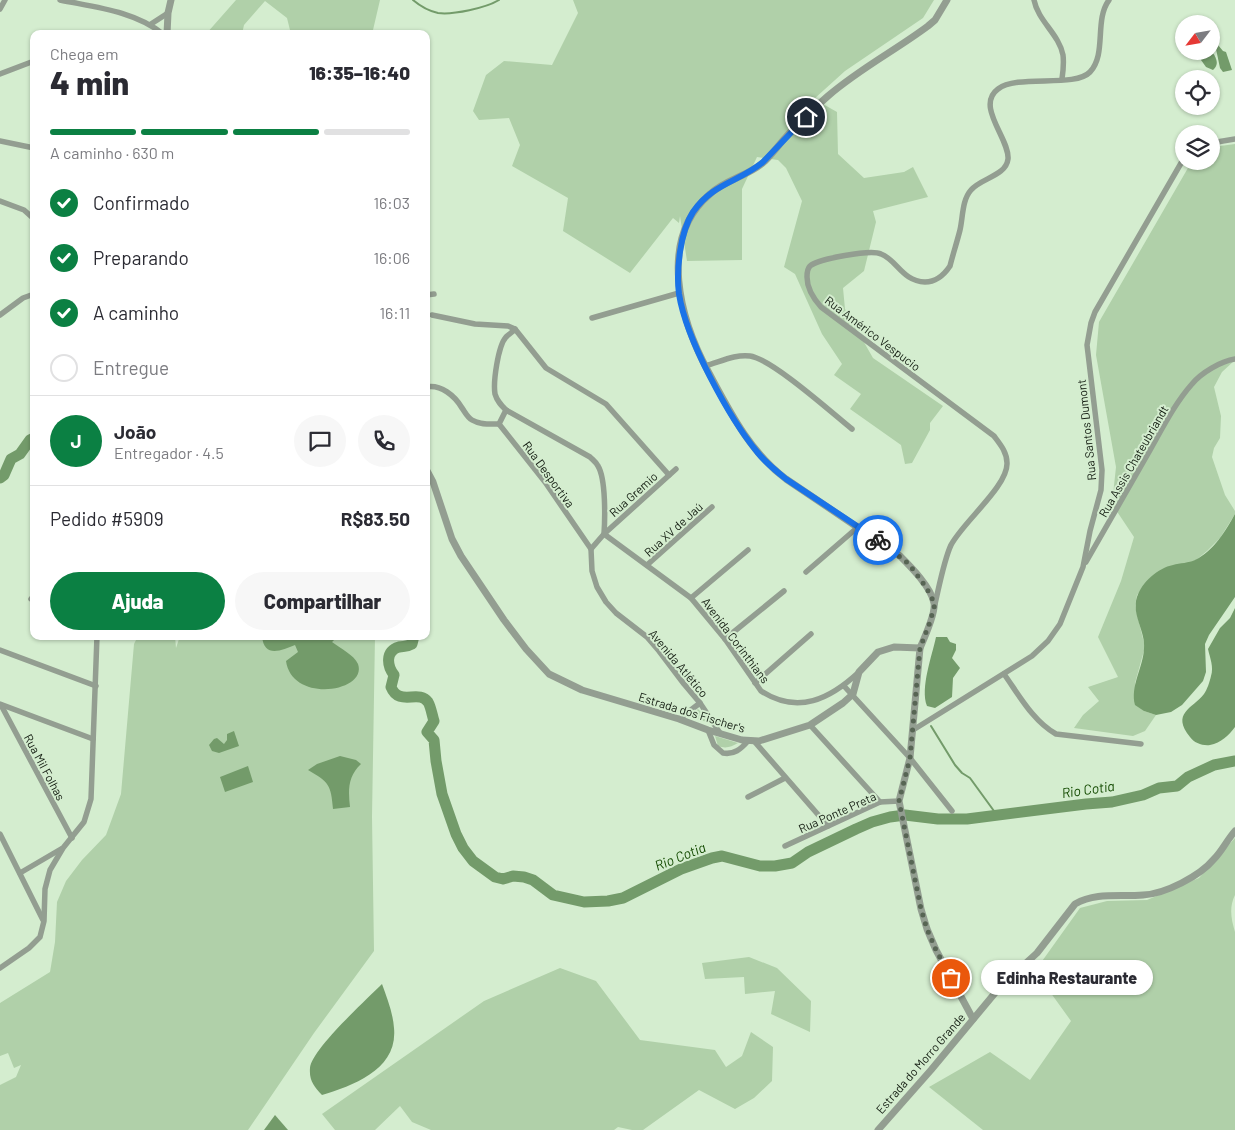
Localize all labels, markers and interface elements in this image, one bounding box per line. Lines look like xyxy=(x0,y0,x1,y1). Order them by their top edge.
north arrow xyxy=(1175,15,1220,60)
map controls xyxy=(1175,15,1220,170)
text: Chega em xyxy=(50,44,118,63)
text: 16:35–16:40 xyxy=(309,61,410,84)
text: 4 min xyxy=(50,63,129,101)
button: locate xyxy=(1175,70,1220,115)
pin xyxy=(785,96,827,138)
icon: home xyxy=(792,103,820,131)
button: layers xyxy=(1175,125,1220,170)
text: A caminho · 630 m xyxy=(50,143,174,162)
icon: check xyxy=(50,189,78,217)
text: Confirmado xyxy=(93,191,190,214)
text: 16:03 xyxy=(373,193,410,212)
icon: check xyxy=(50,244,78,272)
text: Preparando xyxy=(93,246,189,269)
text: 16:06 xyxy=(373,248,410,267)
street label: Rua Américo Vespucio xyxy=(823,293,923,373)
icon: check xyxy=(50,299,78,327)
text: A caminho xyxy=(93,301,179,324)
text: 16:11 xyxy=(379,303,410,322)
text: Entregue xyxy=(93,356,169,379)
street label: Rua Santos Dumont xyxy=(1074,379,1098,481)
street label: Rua Assis Chateubriandt xyxy=(1095,403,1171,519)
button: chat xyxy=(294,415,346,467)
button: phone xyxy=(358,415,410,467)
text: João xyxy=(114,420,156,443)
text: J xyxy=(70,429,82,452)
street label: Rua Desportiva xyxy=(520,438,578,510)
text: Entregador · 4.5 xyxy=(114,443,224,462)
street label: Rua Gremio xyxy=(606,469,660,519)
street label: Rua XV de Jaú xyxy=(641,499,705,559)
text: Pedido #5909 xyxy=(50,507,164,530)
text: R$83.50 xyxy=(341,507,410,530)
courier xyxy=(853,515,903,565)
icon: bike xyxy=(864,526,892,554)
button: Ajuda xyxy=(50,572,225,630)
button: Compartilhar xyxy=(235,572,410,630)
street label: Avenida Corinthians xyxy=(699,594,773,686)
street label: Avenida Atlético xyxy=(647,626,711,700)
street label: Estrada dos Fischer's xyxy=(637,689,747,735)
street label: Rua Mil Folhas xyxy=(22,731,68,803)
water label: Rio Cotia xyxy=(1060,777,1116,801)
street label: Rua Ponte Preta xyxy=(796,789,878,835)
water label: Rio Cotia xyxy=(652,838,708,874)
pin xyxy=(930,957,972,999)
callout: Edinha Restaurante xyxy=(981,960,1154,996)
icon: bag xyxy=(937,964,965,992)
text: Edinha Restaurante xyxy=(997,968,1137,987)
street label: Estrada do Morro Grande xyxy=(873,1010,967,1116)

